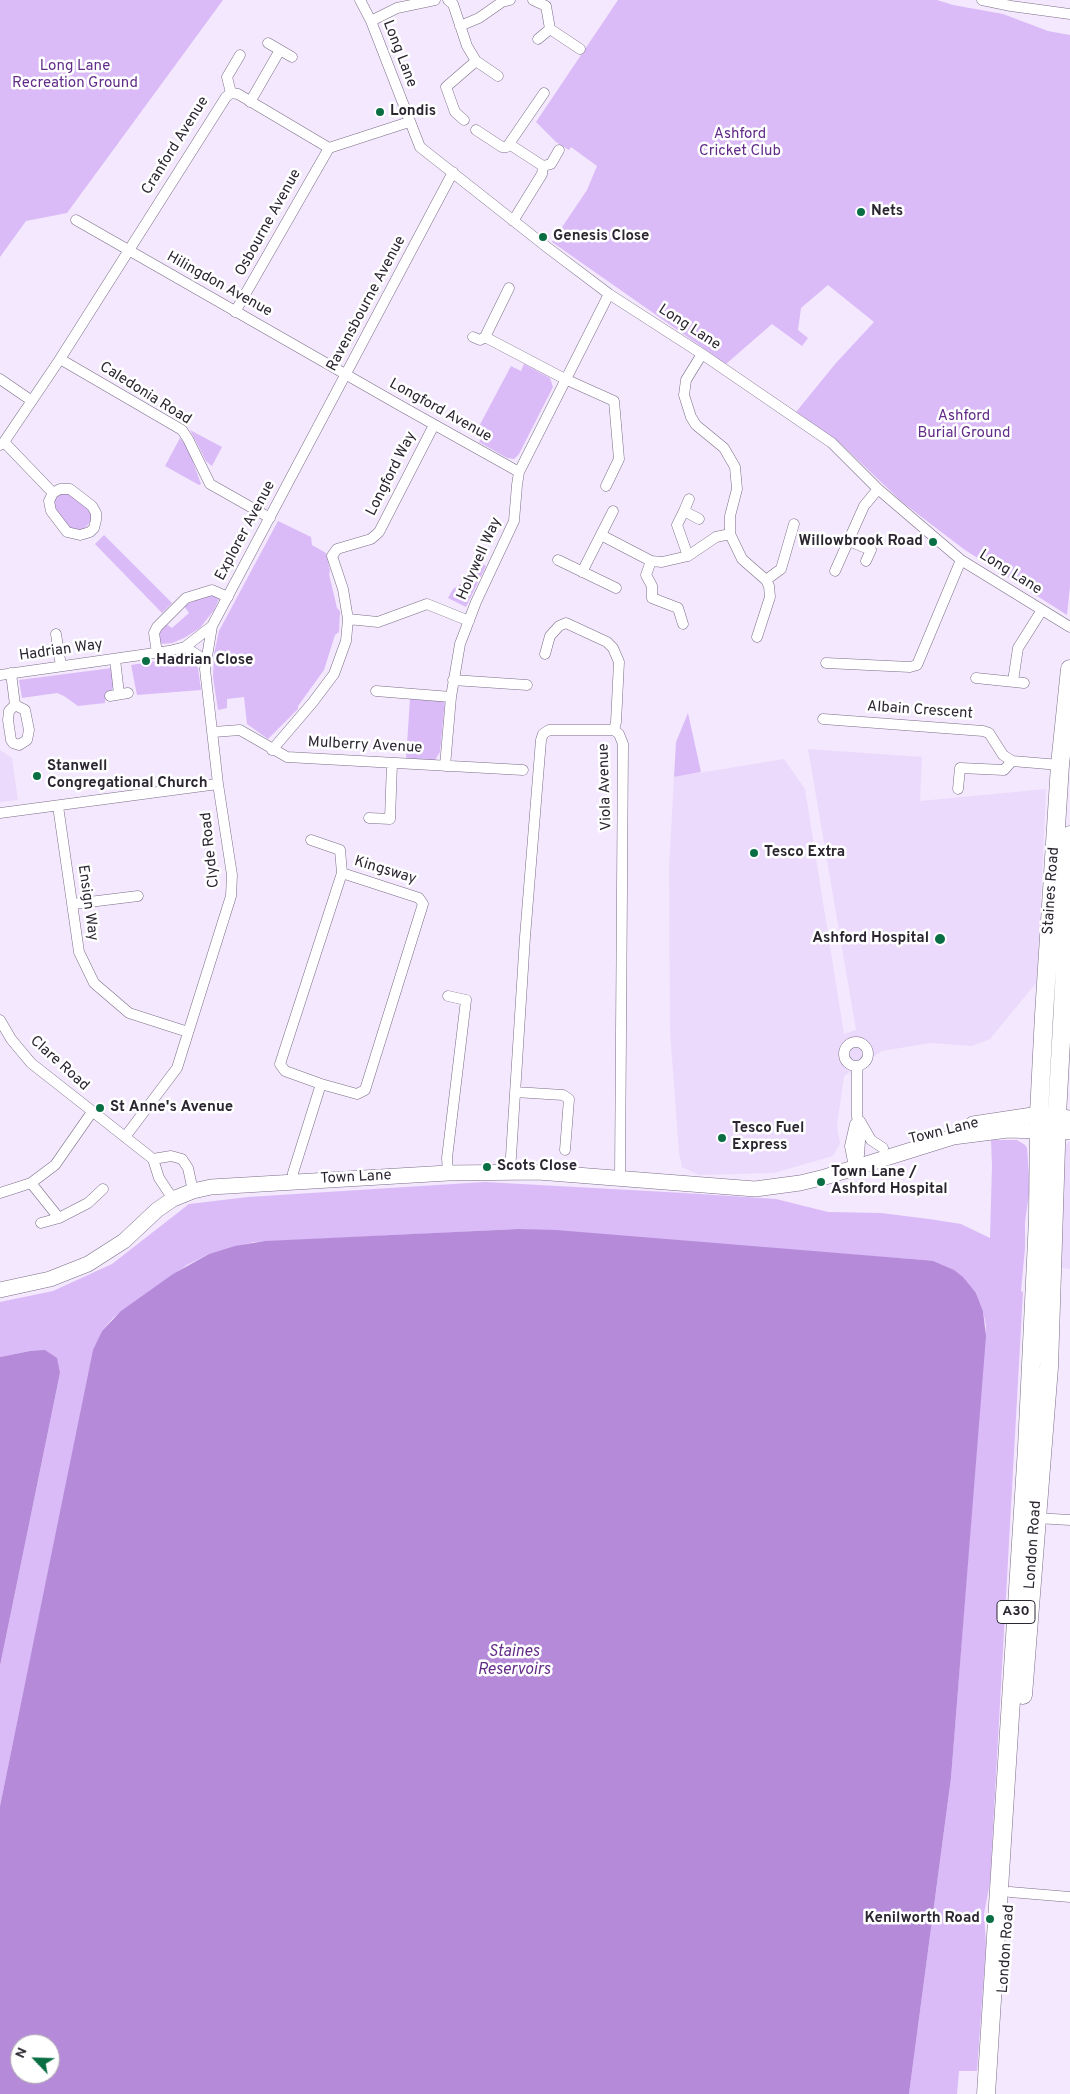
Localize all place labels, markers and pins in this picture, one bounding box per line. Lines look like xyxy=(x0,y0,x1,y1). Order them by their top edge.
place label: Londis xyxy=(390,103,436,121)
marker: Londis xyxy=(374,106,386,118)
place label: Nets xyxy=(871,203,903,221)
marker: Nets xyxy=(855,206,867,218)
place label: Genesis Close xyxy=(553,228,649,246)
marker: Genesis Close xyxy=(537,231,549,243)
place label: Willowbrook Road xyxy=(799,533,923,551)
marker: Willowbrook Road xyxy=(927,536,939,548)
place label: Hadrian Close xyxy=(156,652,253,670)
marker: Hadrian Close xyxy=(140,655,152,667)
place label: Stanwell Congregational Church xyxy=(47,758,208,793)
marker: Stanwell Congregational Church xyxy=(31,770,43,782)
place label: Tesco Extra xyxy=(764,844,845,862)
marker: Tesco Extra xyxy=(748,847,760,859)
place label: Ashford Hospital xyxy=(812,930,929,948)
marker: Ashford Hospital xyxy=(933,932,947,946)
place label: St Anne's Avenue xyxy=(110,1099,233,1117)
marker: St Anne's Avenue xyxy=(94,1102,106,1114)
place label: Tesco Fuel Express xyxy=(732,1120,804,1155)
marker: Tesco Fuel Express xyxy=(716,1132,728,1144)
place label: Scots Close xyxy=(497,1158,577,1176)
marker: Scots Close xyxy=(481,1161,493,1173)
place label: Town Lane / Ashford Hospital xyxy=(831,1164,948,1199)
marker: Town Lane / Ashford Hospital xyxy=(815,1176,827,1188)
place label: Kenilworth Road xyxy=(865,1910,980,1928)
marker: Kenilworth Road xyxy=(984,1913,996,1925)

